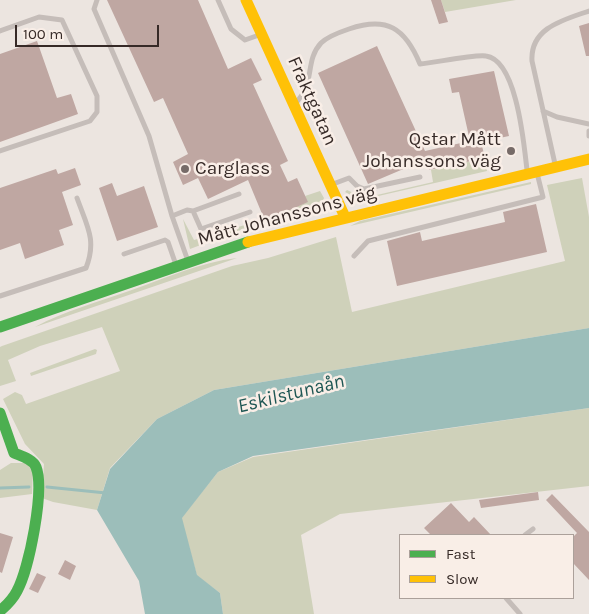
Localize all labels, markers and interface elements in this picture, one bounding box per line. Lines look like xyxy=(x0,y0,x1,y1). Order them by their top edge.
scale bar xyxy=(18,15,161,47)
text: 100 m xyxy=(23,25,63,43)
street label: Fraktgatan xyxy=(282,53,342,149)
place label: Qstar Mått Johanssons väg xyxy=(363,129,501,173)
marker: Qstar Mått Johanssons väg xyxy=(505,145,517,157)
place label: Carglass xyxy=(195,158,270,180)
marker: Carglass xyxy=(179,163,191,175)
street label: Mått Johanssons väg xyxy=(195,181,379,251)
water label: Eskilstunaån xyxy=(235,369,347,419)
legend xyxy=(399,534,574,599)
text: Fast xyxy=(446,545,475,563)
text: Slow xyxy=(446,570,478,588)

